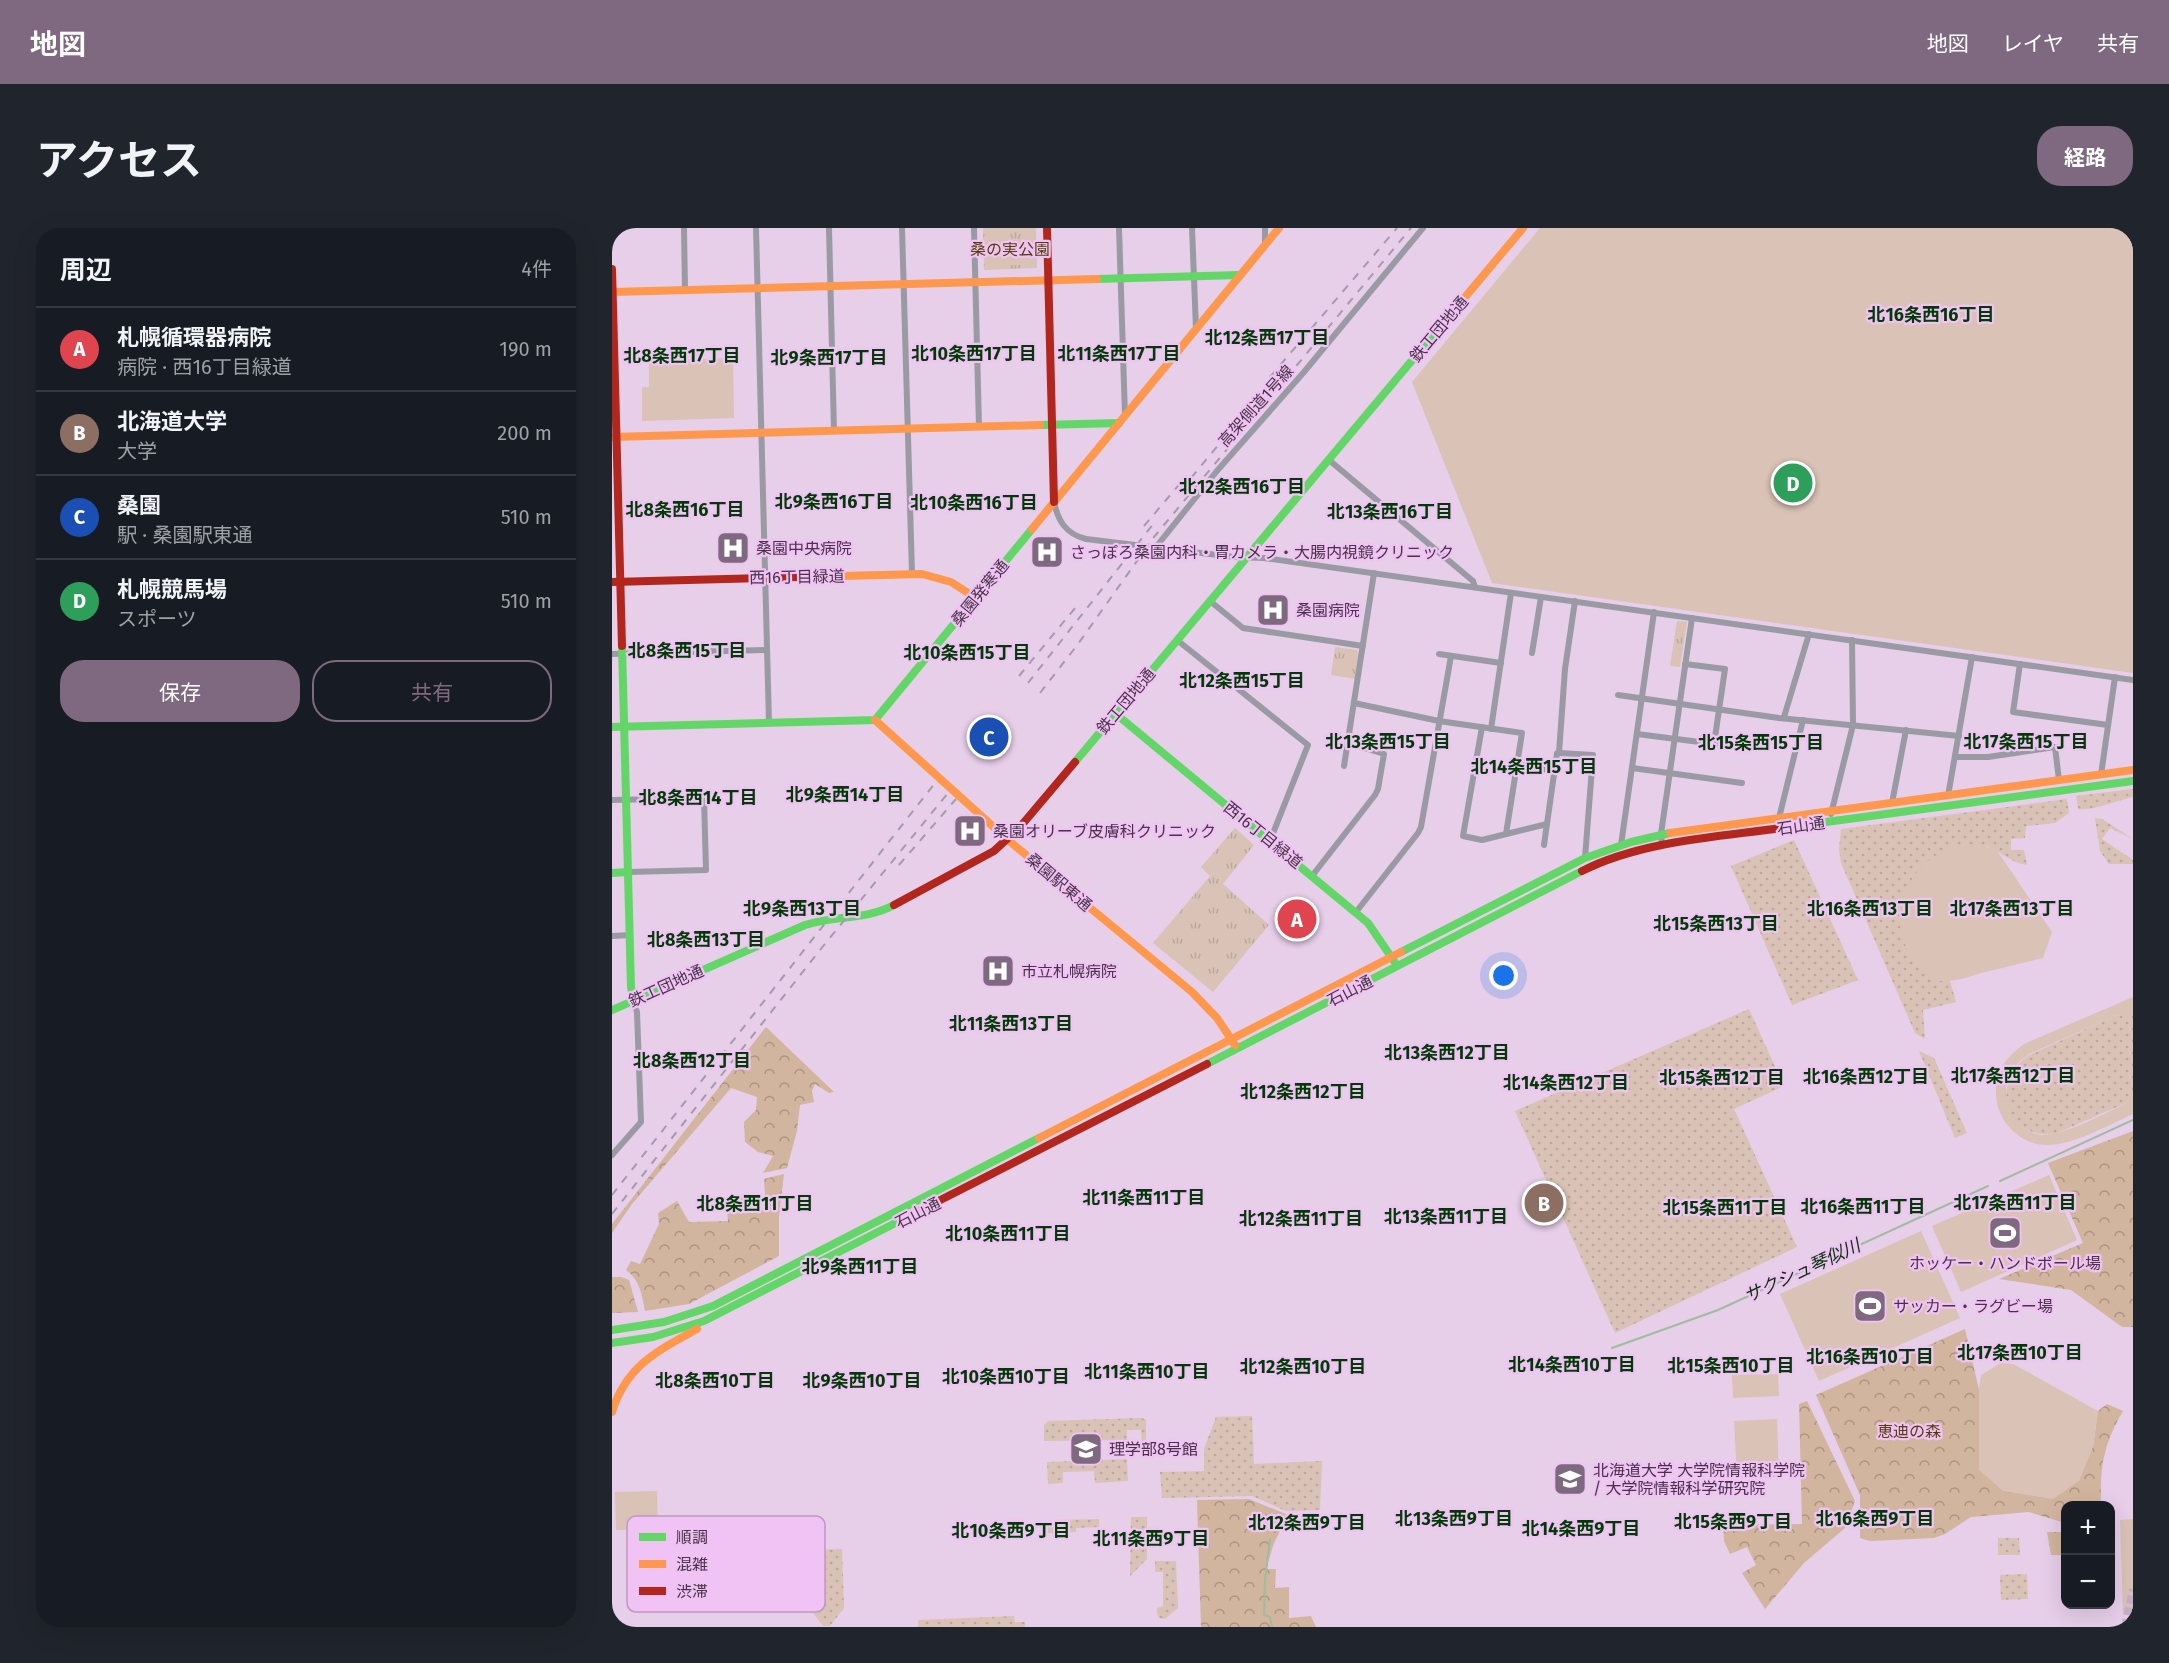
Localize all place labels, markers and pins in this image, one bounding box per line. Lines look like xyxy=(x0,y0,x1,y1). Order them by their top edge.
pin: D xyxy=(1774,460,1812,506)
hospital icon: 桑園中央病院 xyxy=(715,530,751,566)
hospital icon: さっぽろ桑園内科・胃カメラ・大腸内視鏡クリニック xyxy=(1029,534,1065,570)
place label: 桑園中央病院 xyxy=(756,539,852,558)
place label: さっぽろ桑園内科・胃カメラ・大腸内視鏡クリニック xyxy=(1070,543,1454,562)
hospital icon: 桑園病院 xyxy=(1255,592,1291,628)
place label: 桑園病院 xyxy=(1296,601,1360,620)
pin: C xyxy=(970,714,1009,760)
hospital icon: 桑園オリーブ皮膚科クリニック xyxy=(952,813,988,849)
place label: 桑園オリーブ皮膚科クリニック xyxy=(993,822,1216,841)
pin: A xyxy=(1278,896,1316,942)
hospital icon: 市立札幌病院 xyxy=(980,953,1016,989)
place label: 市立札幌病院 xyxy=(1021,962,1117,981)
pin: B xyxy=(1524,1180,1564,1226)
sports icon: ホッケー・ハンドボール場 xyxy=(1987,1215,2023,1251)
place label: ホッケー・ハンドボール場 xyxy=(1909,1254,2101,1273)
sports icon: サッカー・ラグビー場 xyxy=(1852,1288,1888,1324)
place label: サッカー・ラグビー場 xyxy=(1893,1297,2053,1316)
school or university icon: 理学部8号館 xyxy=(1068,1431,1104,1467)
place label: 理学部8号館 xyxy=(1109,1440,1198,1459)
school or university icon: 北海道大学 大学院情報科学院 / 大学院情報科学研究院 xyxy=(1552,1461,1588,1497)
place label: 北海道大学 大学院情報科学院 / 大学院情報科学研究院 xyxy=(1593,1461,1805,1498)

